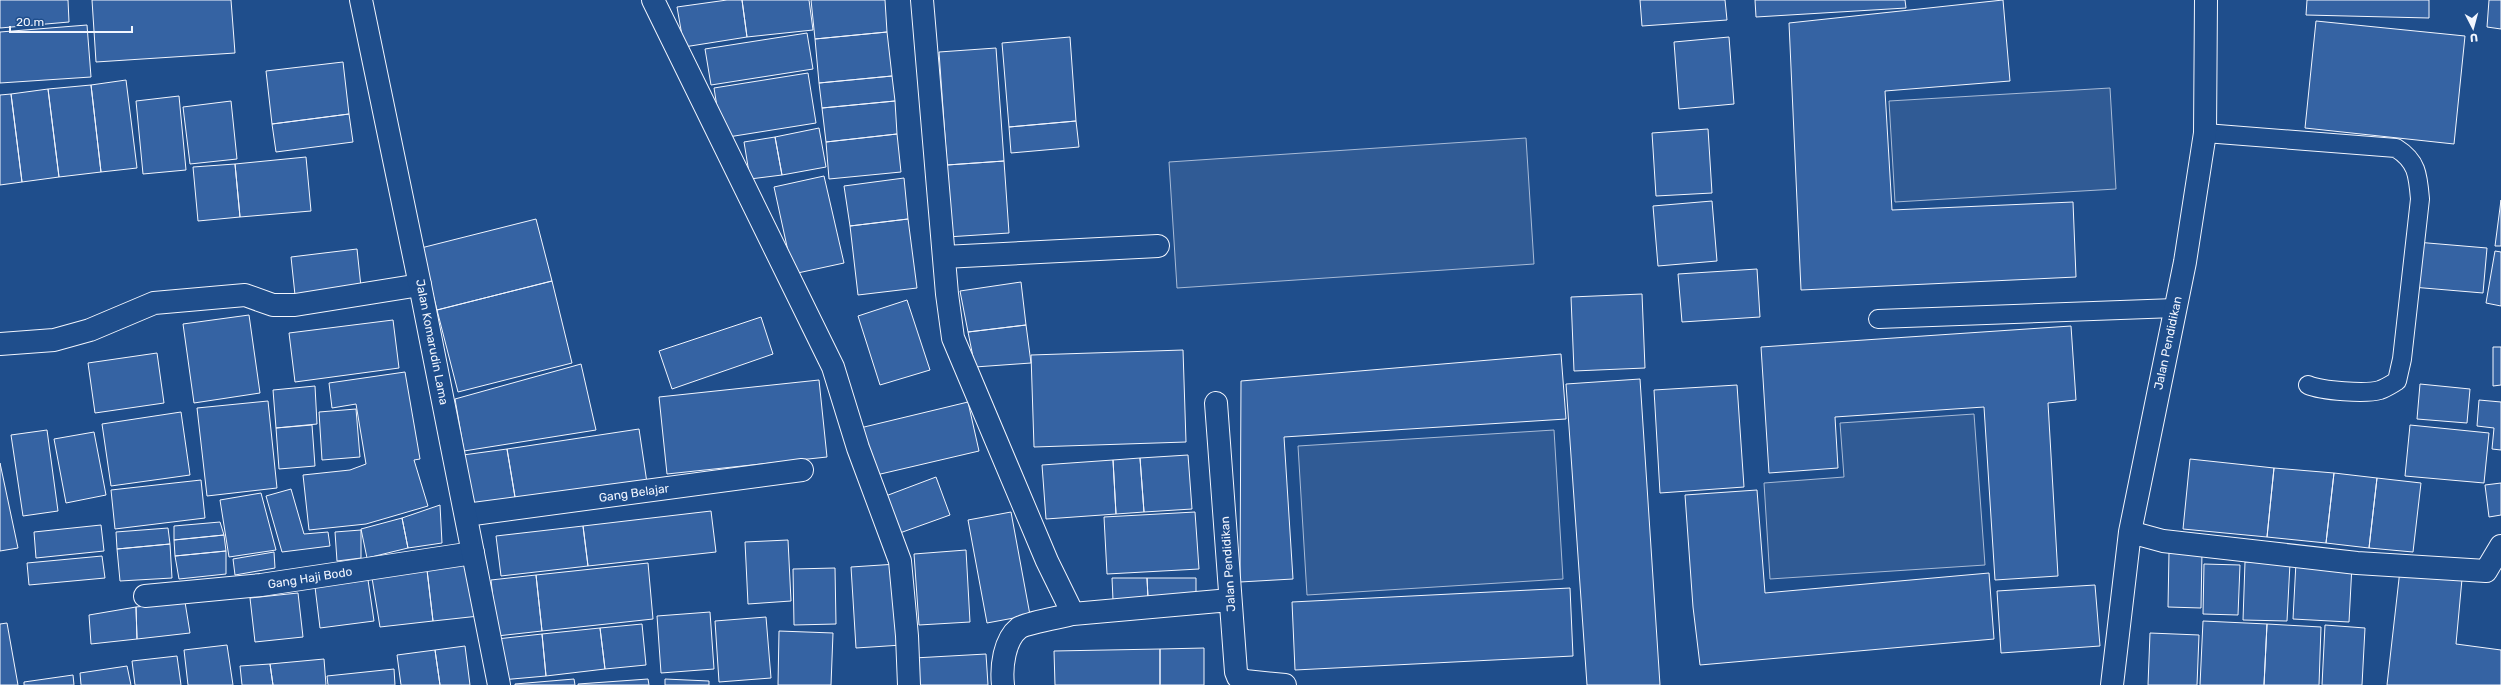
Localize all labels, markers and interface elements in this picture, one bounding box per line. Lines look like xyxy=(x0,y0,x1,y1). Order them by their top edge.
scale bar xyxy=(10,8,132,34)
north arrow xyxy=(2453,8,2493,48)
text: 20 m xyxy=(16,15,44,29)
text: U xyxy=(2469,31,2479,44)
street label: Jalan Komarudin Lama xyxy=(413,278,451,406)
street label: Jalan Pendidikan xyxy=(2151,295,2185,391)
street label: Gang Belajar xyxy=(598,481,670,505)
street label: Jalan Pendidikan xyxy=(1218,516,1238,612)
street label: Gang Haji Bodo xyxy=(267,564,353,592)

